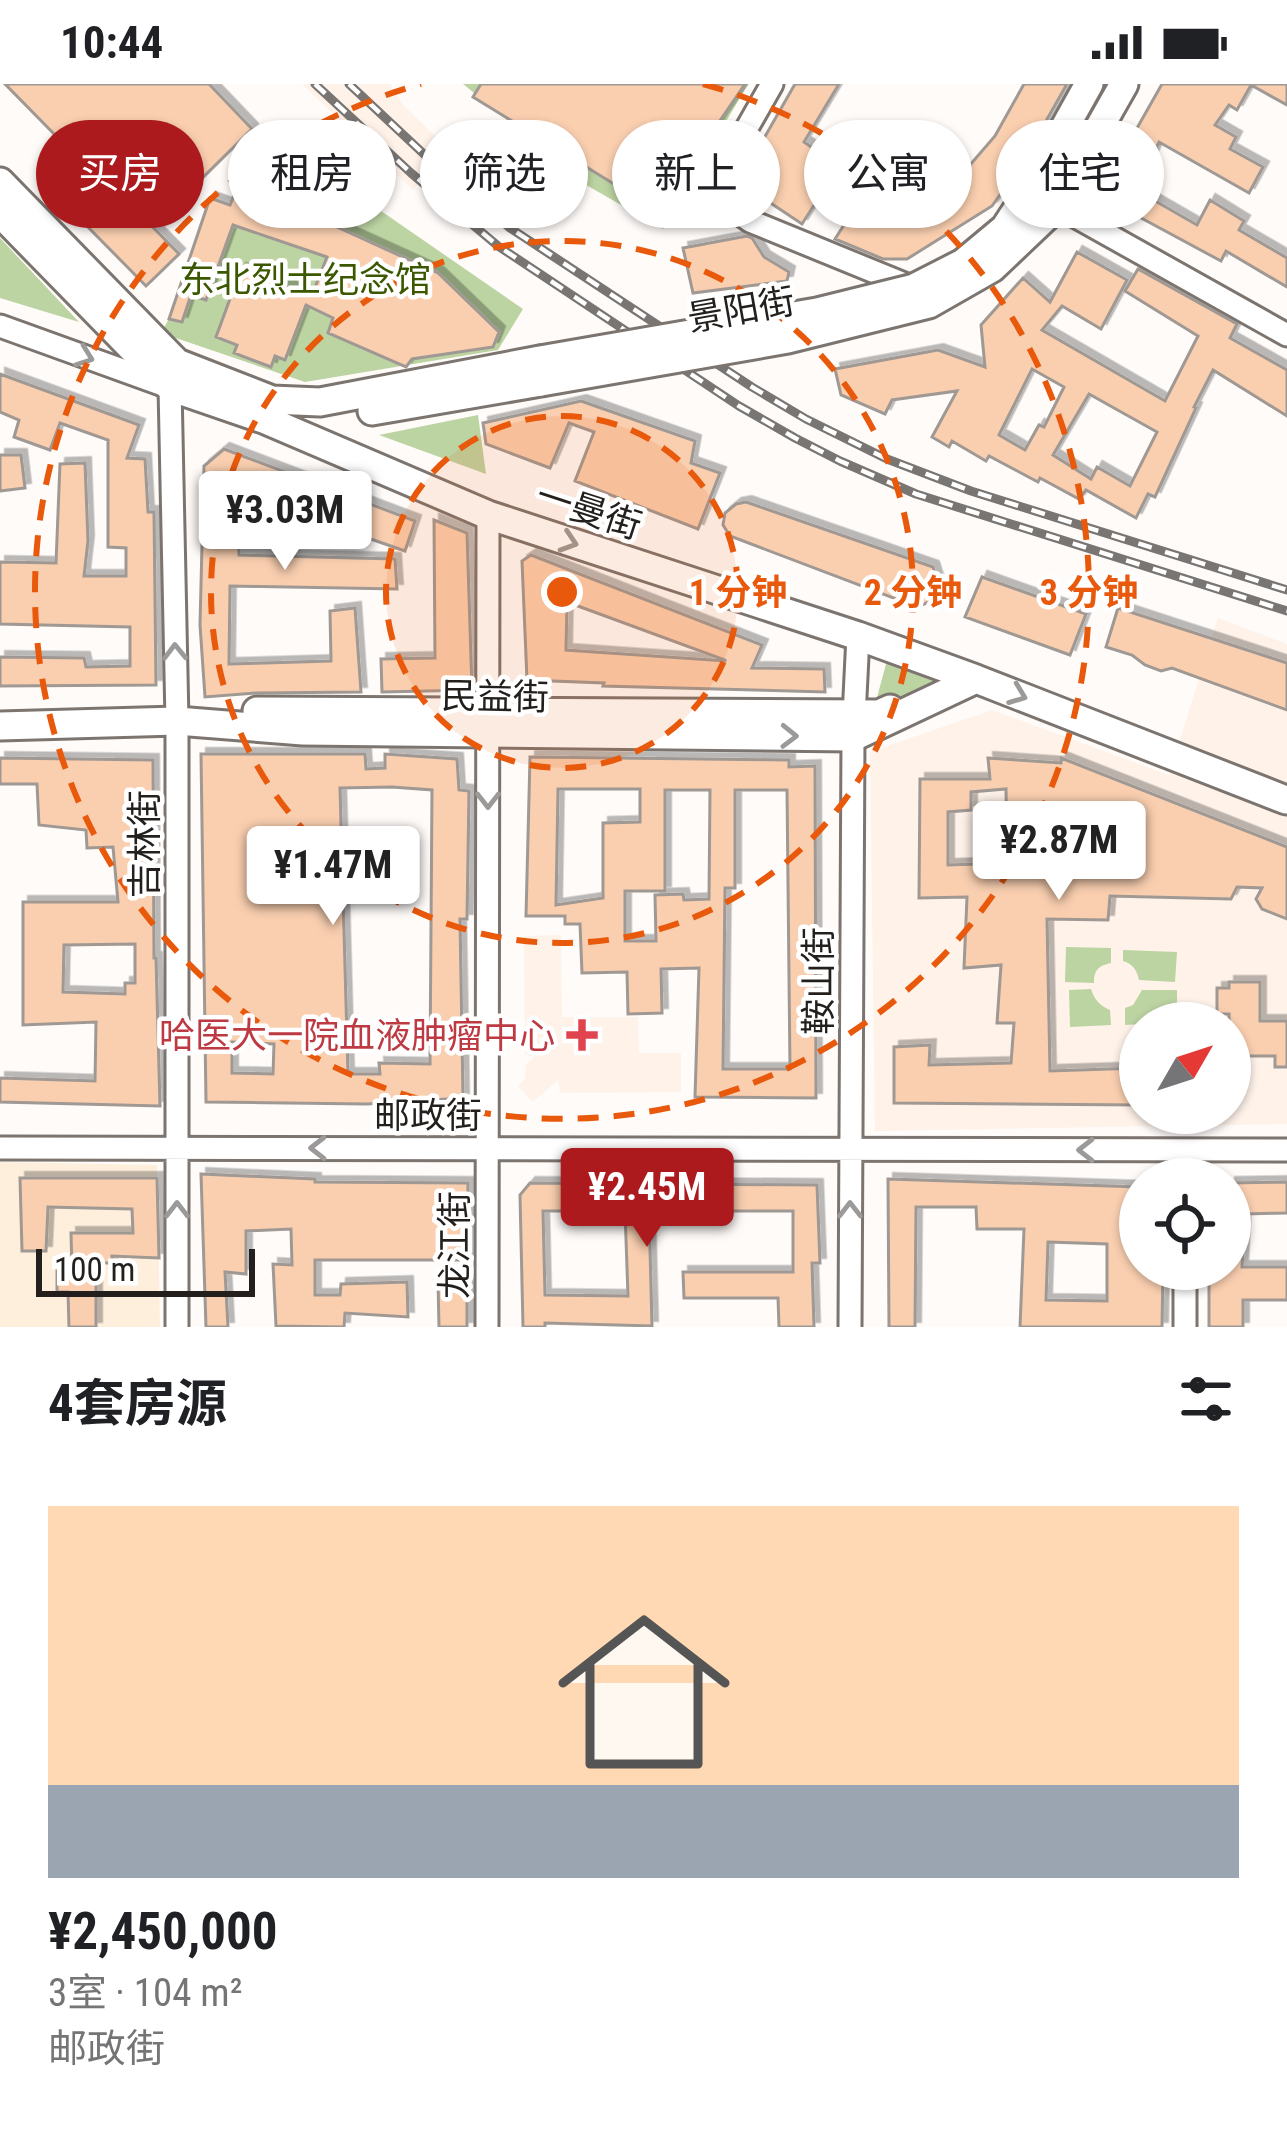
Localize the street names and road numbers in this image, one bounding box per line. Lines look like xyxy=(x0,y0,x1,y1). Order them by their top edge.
street label: 景阳街 xyxy=(684,280,798,340)
street label: 一曼街 xyxy=(531,474,647,548)
street label: 民益街 xyxy=(441,675,549,719)
street label: 吉林街 xyxy=(124,790,166,898)
street label: 鞍山街 xyxy=(798,927,840,1035)
street label: 邮政街 xyxy=(374,1095,482,1137)
street label: 龙江街 xyxy=(434,1191,476,1299)

